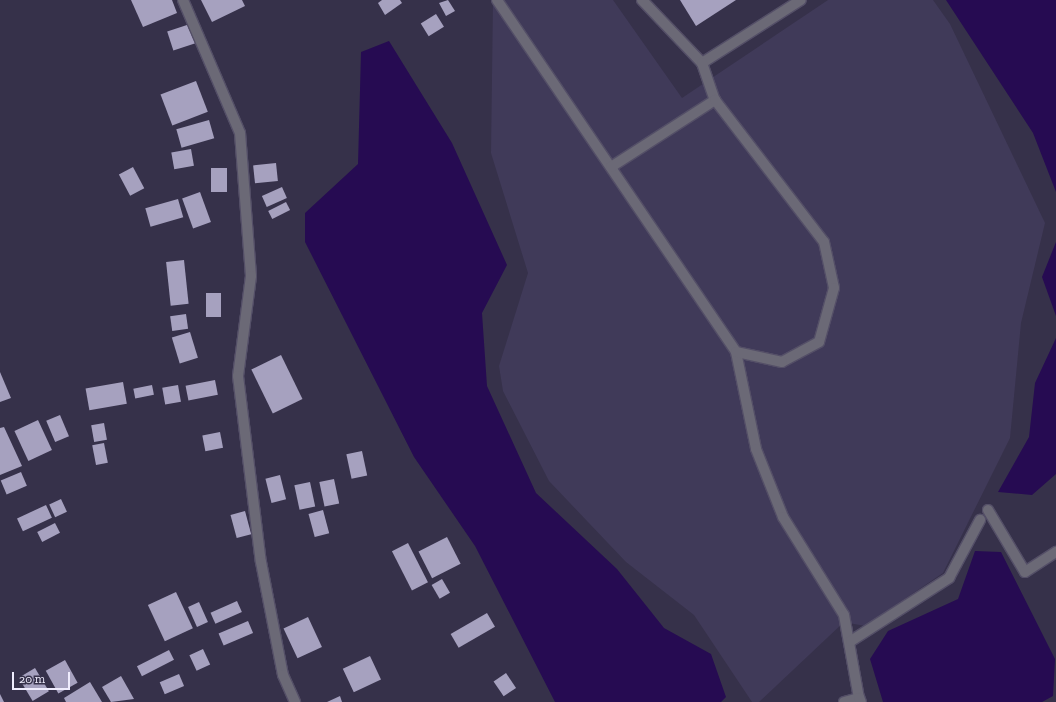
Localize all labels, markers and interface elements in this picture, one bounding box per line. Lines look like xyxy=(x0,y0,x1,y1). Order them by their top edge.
scale bar xyxy=(14,664,72,690)
text: 20 m xyxy=(19,672,45,686)

